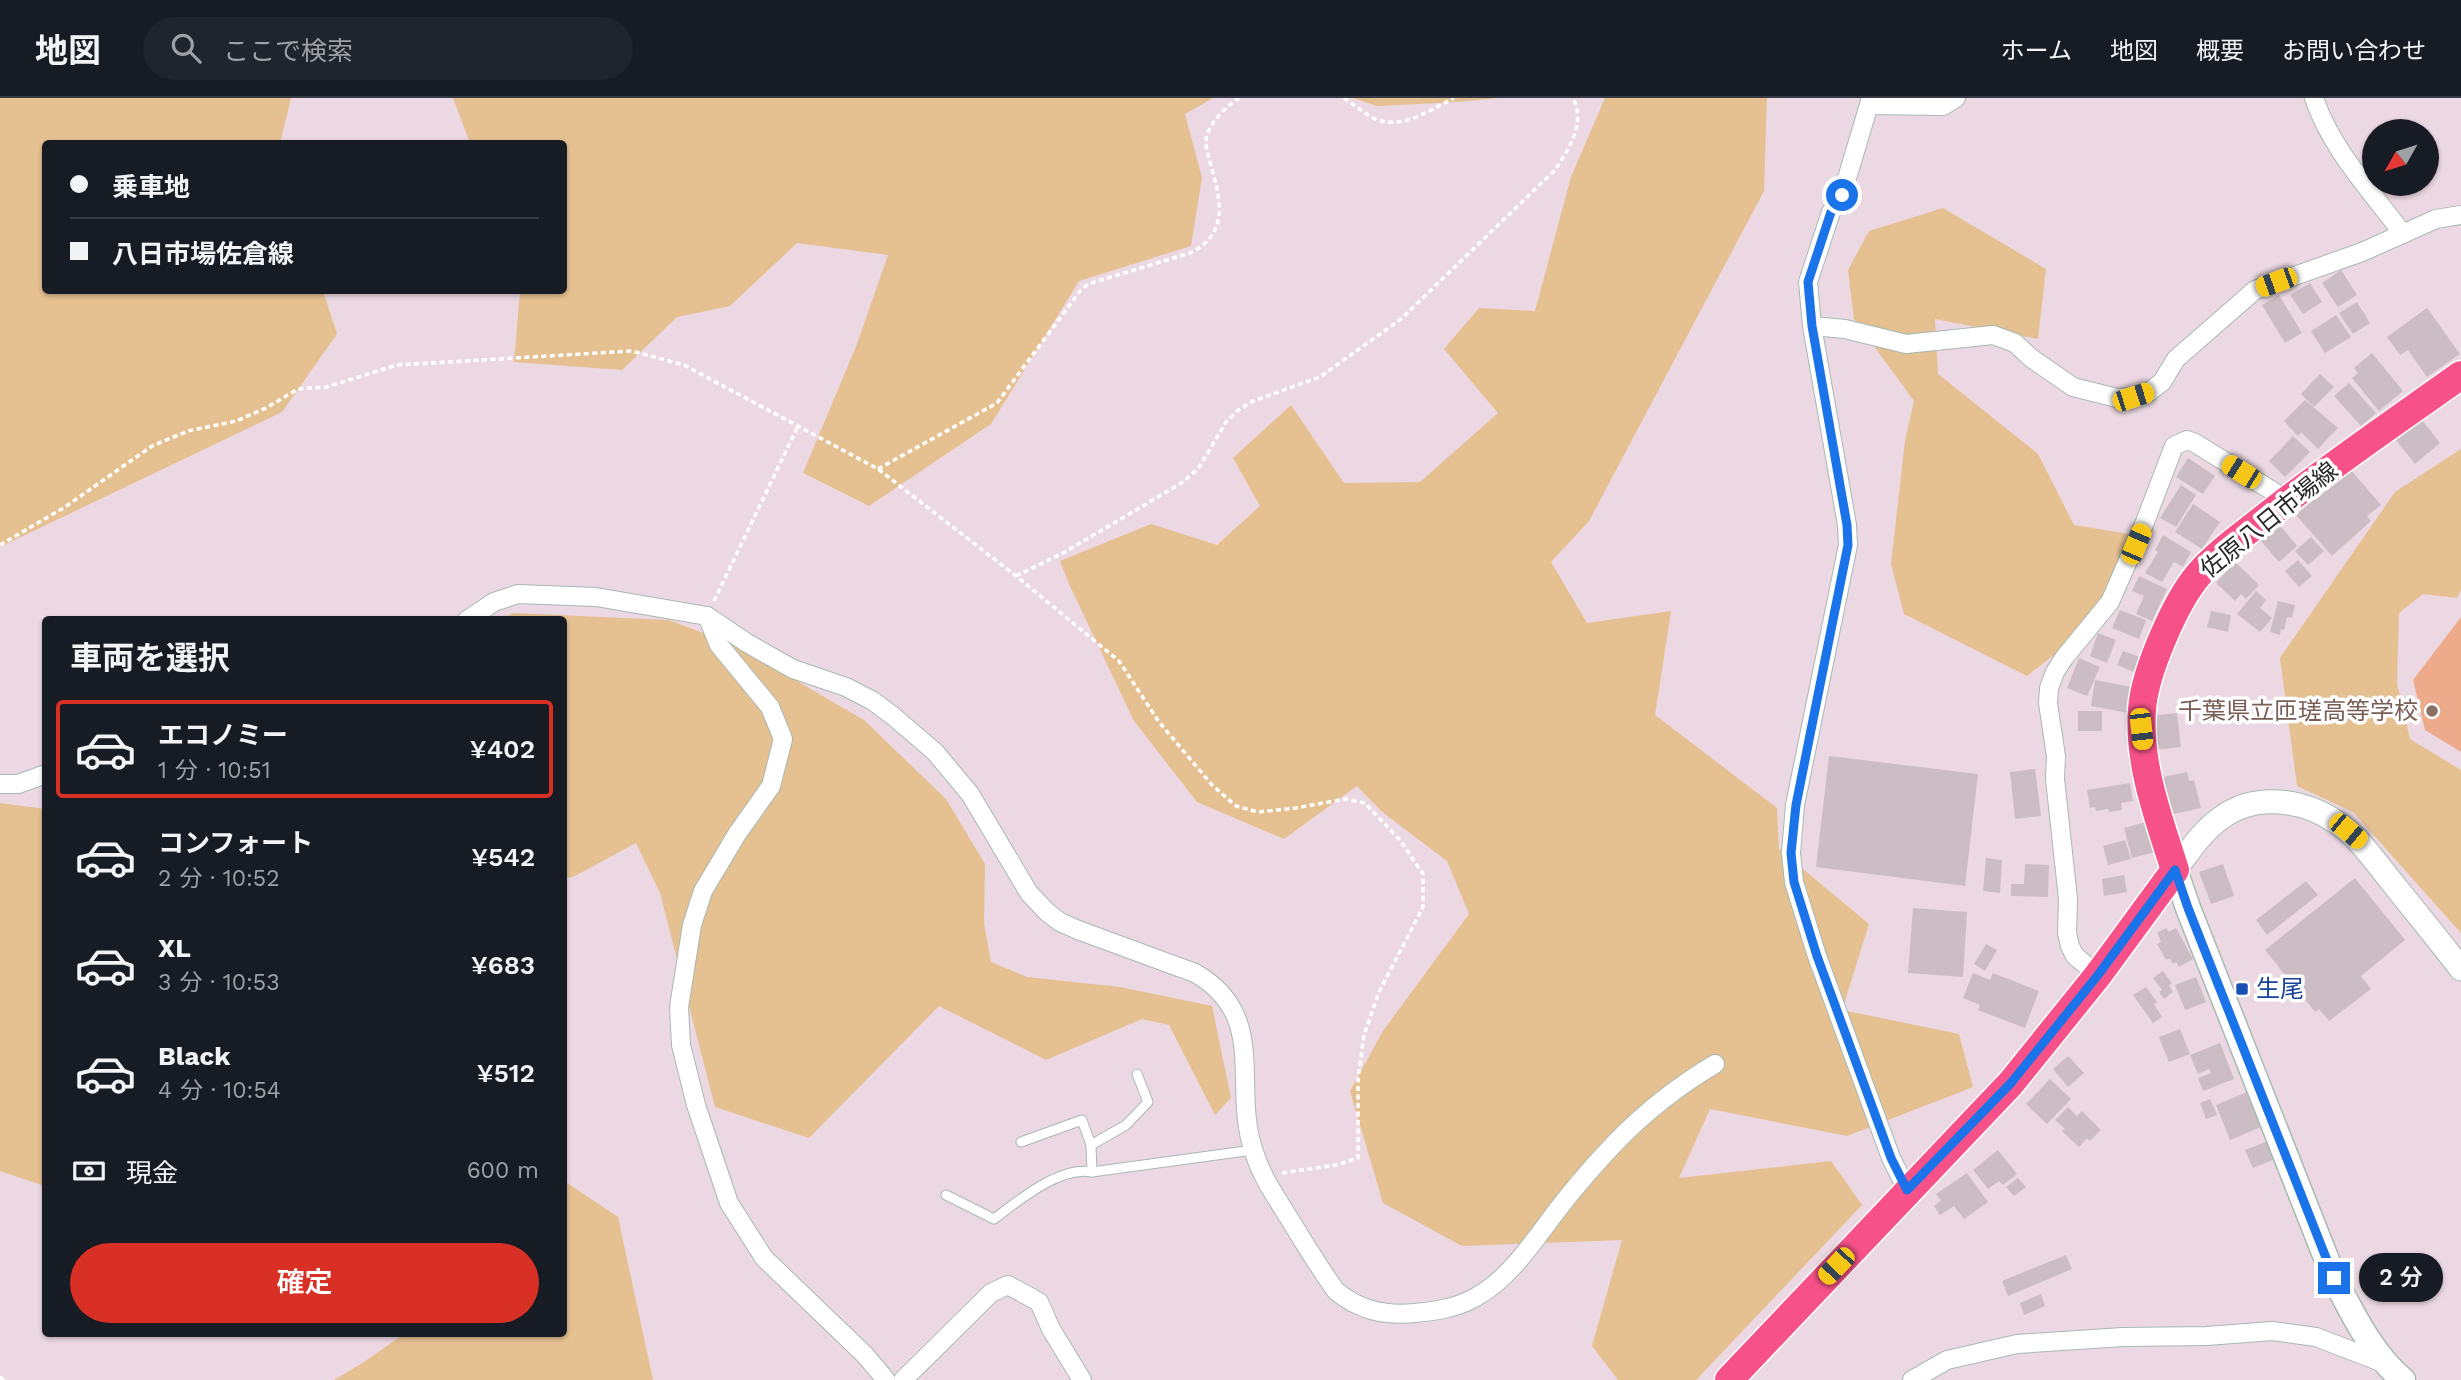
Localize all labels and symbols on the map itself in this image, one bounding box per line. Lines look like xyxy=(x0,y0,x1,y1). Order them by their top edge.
north arrow xyxy=(2362,119,2440,196)
route start xyxy=(1826,179,1858,211)
car xyxy=(2253,265,2300,299)
car xyxy=(2110,381,2157,413)
car xyxy=(2218,452,2265,492)
street label: 佐原八日市場線 xyxy=(2195,456,2343,584)
car xyxy=(2119,521,2154,567)
place label: 千葉県立匝瑳高等学校 xyxy=(2178,697,2418,725)
marker: 千葉県立匝瑳高等学校 xyxy=(2424,703,2440,719)
car xyxy=(2129,707,2154,751)
car xyxy=(2326,809,2371,853)
place label: 生尾 xyxy=(2256,975,2304,1003)
marker: 生尾 xyxy=(2234,981,2250,997)
car xyxy=(1814,1243,1859,1289)
callout: 2 分 xyxy=(2358,1254,2442,1302)
route end xyxy=(2318,1262,2350,1294)

